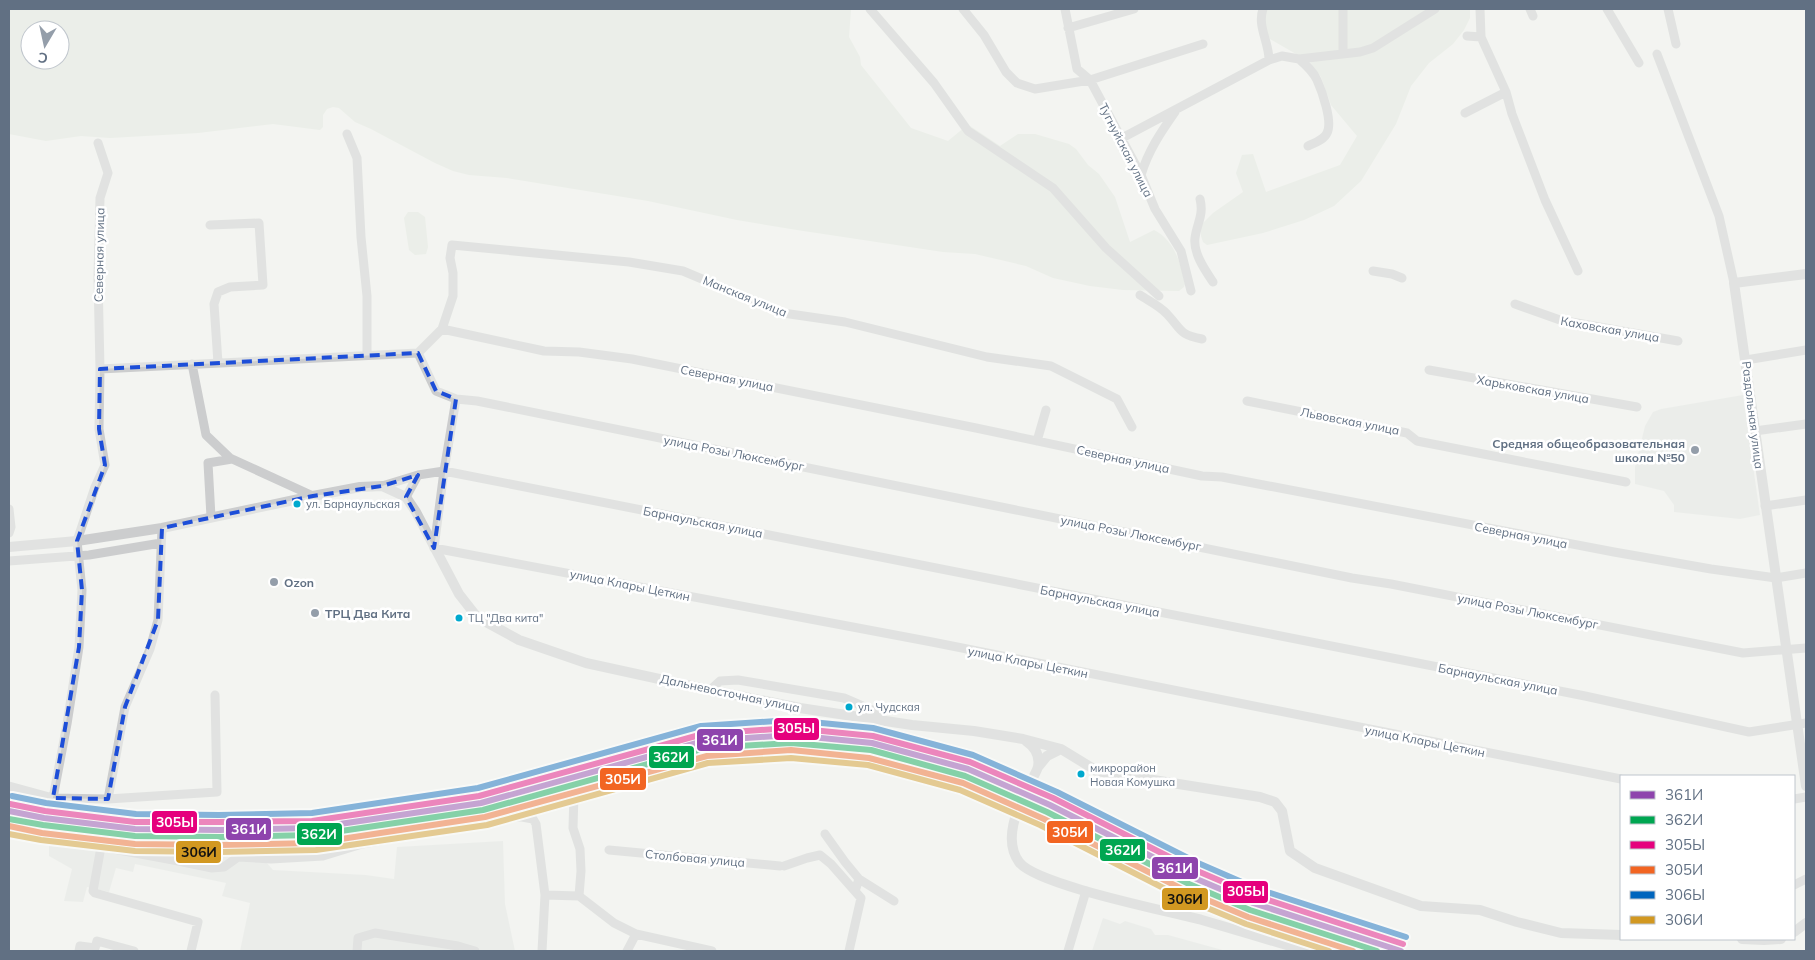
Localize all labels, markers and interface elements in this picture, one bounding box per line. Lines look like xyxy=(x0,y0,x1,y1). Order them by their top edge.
north arrow xyxy=(20,20,70,70)
text: С xyxy=(37,48,49,67)
street label: Тугнуйская улица xyxy=(1096,100,1156,200)
street label: Северная улица xyxy=(91,208,107,302)
street label: Манская улица xyxy=(701,272,789,320)
street label: Каховская улица xyxy=(1560,313,1660,345)
street label: Раздольная улица xyxy=(1739,360,1767,470)
street label: Северная улица xyxy=(679,362,775,394)
street label: Харьковская улица xyxy=(1476,372,1590,406)
street label: Львовская улица xyxy=(1299,404,1401,438)
street label: улица Розы Люксембург xyxy=(663,432,806,474)
place label: Средняя общеобразовательная школа №50 xyxy=(1492,436,1685,465)
street label: Северная улица xyxy=(1075,442,1171,476)
marker: Средняя общеобразовательная школа №50 xyxy=(1689,444,1701,456)
place label: ул. Барнаульская xyxy=(306,497,400,511)
marker: ул. Барнаульская xyxy=(292,499,302,509)
street label: Барнаульская улица xyxy=(642,503,764,541)
street label: улица Розы Люксембург xyxy=(1060,512,1203,554)
street label: Северная улица xyxy=(1473,519,1569,551)
street label: улица Клары Цеткин xyxy=(569,566,691,604)
place label: Ozon xyxy=(284,575,314,590)
marker: Ozon xyxy=(268,576,280,588)
street label: Барнаульская улица xyxy=(1039,582,1161,620)
street label: улица Розы Люксембург xyxy=(1457,590,1600,632)
place label: ТРЦ Два Кита xyxy=(325,606,410,621)
marker: ТРЦ Два Кита xyxy=(309,607,321,619)
place label: ТЦ "Два кита" xyxy=(468,611,543,625)
marker: ТЦ "Два кита" xyxy=(454,613,464,623)
street label: улица Клары Цеткин xyxy=(967,643,1089,681)
street label: Барнаульская улица xyxy=(1437,660,1559,698)
street label: Дальневосточная улица xyxy=(659,671,801,715)
place label: ул. Чудская xyxy=(858,700,920,714)
marker: ул. Чудская xyxy=(844,702,854,712)
line badge: 305Ы xyxy=(773,717,820,741)
text: 305Ы xyxy=(777,719,815,737)
street label: улица Клары Цеткин xyxy=(1364,722,1486,760)
line badge: 361И xyxy=(696,728,744,752)
text: 361И xyxy=(702,731,738,749)
line badge: 362И xyxy=(648,745,695,769)
text: 362И xyxy=(653,748,689,766)
place label: микрорайон Новая Комушка xyxy=(1090,761,1175,789)
line badge: 305И xyxy=(599,767,647,791)
marker: микрорайон Новая Комушка xyxy=(1076,769,1086,779)
text: 305И xyxy=(605,770,641,788)
legend xyxy=(1620,775,1795,940)
text: 361И xyxy=(1665,785,1703,804)
line badge: 305Ы xyxy=(151,810,198,834)
text: 362И xyxy=(1665,810,1703,829)
text: 305Ы xyxy=(156,813,194,831)
line badge: 361И xyxy=(225,817,272,841)
text: 361И xyxy=(231,820,267,838)
line badge: 305И xyxy=(1046,820,1094,844)
line badge: 362И xyxy=(296,822,343,846)
text: 305И xyxy=(1052,823,1088,841)
text: 362И xyxy=(301,825,337,843)
text: 305Ы xyxy=(1665,835,1705,854)
line badge: 362И xyxy=(1099,838,1146,862)
line badge: 306И xyxy=(175,840,222,864)
text: 362И xyxy=(1105,841,1141,859)
text: 306И xyxy=(181,843,217,861)
street label: Столбовая улица xyxy=(644,846,746,870)
line badge: 361И xyxy=(1151,856,1199,880)
text: 361И xyxy=(1157,859,1193,877)
text: 305И xyxy=(1665,860,1703,879)
line badge: 305Ы xyxy=(1222,880,1269,904)
text: 305Ы xyxy=(1227,882,1265,900)
text: 306Ы xyxy=(1665,885,1705,904)
line badge: 306И xyxy=(1161,887,1209,911)
text: 306И xyxy=(1167,890,1203,908)
text: 306И xyxy=(1665,910,1703,929)

